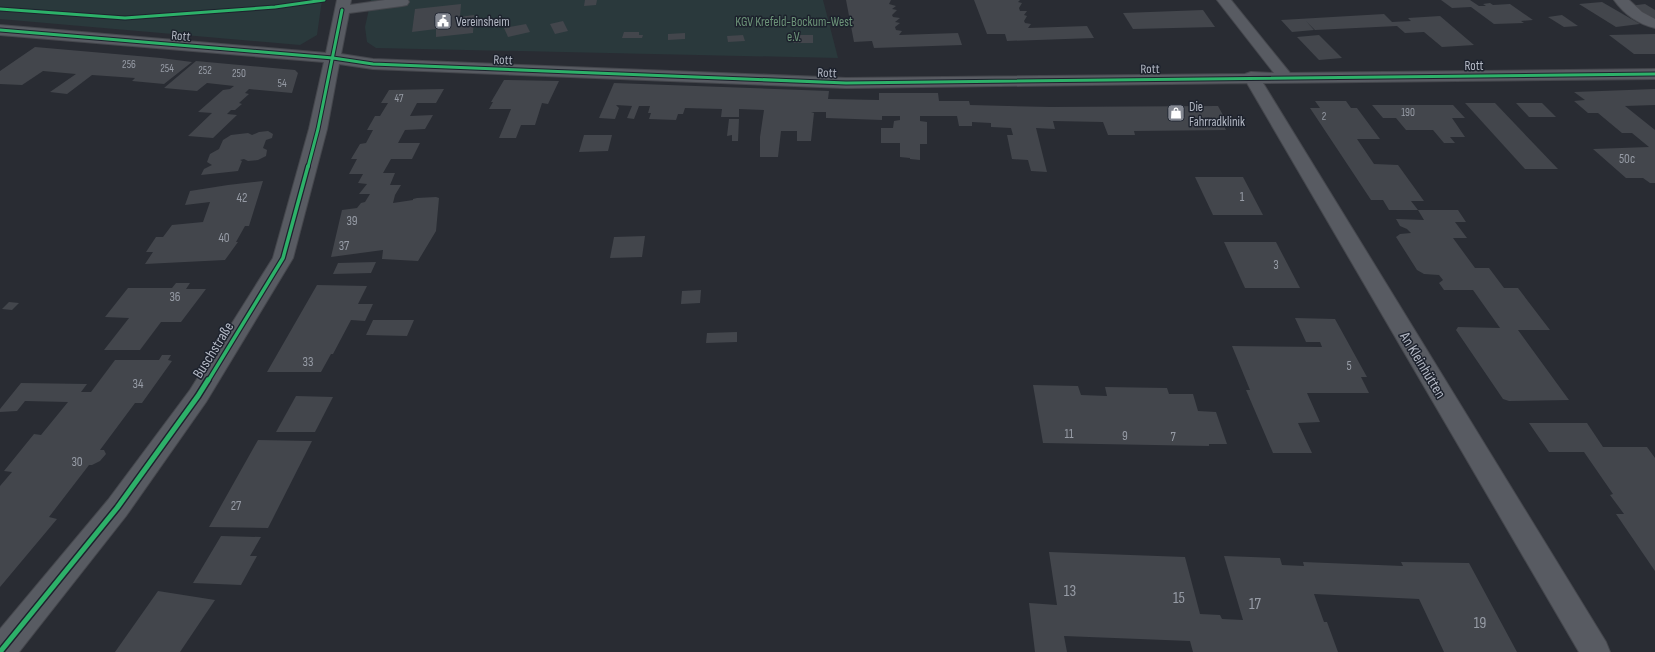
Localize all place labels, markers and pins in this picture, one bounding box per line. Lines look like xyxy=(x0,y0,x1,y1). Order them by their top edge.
public building icon: Vereinsheim xyxy=(433,11,453,31)
place label: Vereinsheim xyxy=(456,14,510,30)
place label: Die Fahrradklinik xyxy=(1189,99,1245,130)
shop icon: Die Fahrradklinik xyxy=(1166,103,1186,123)

